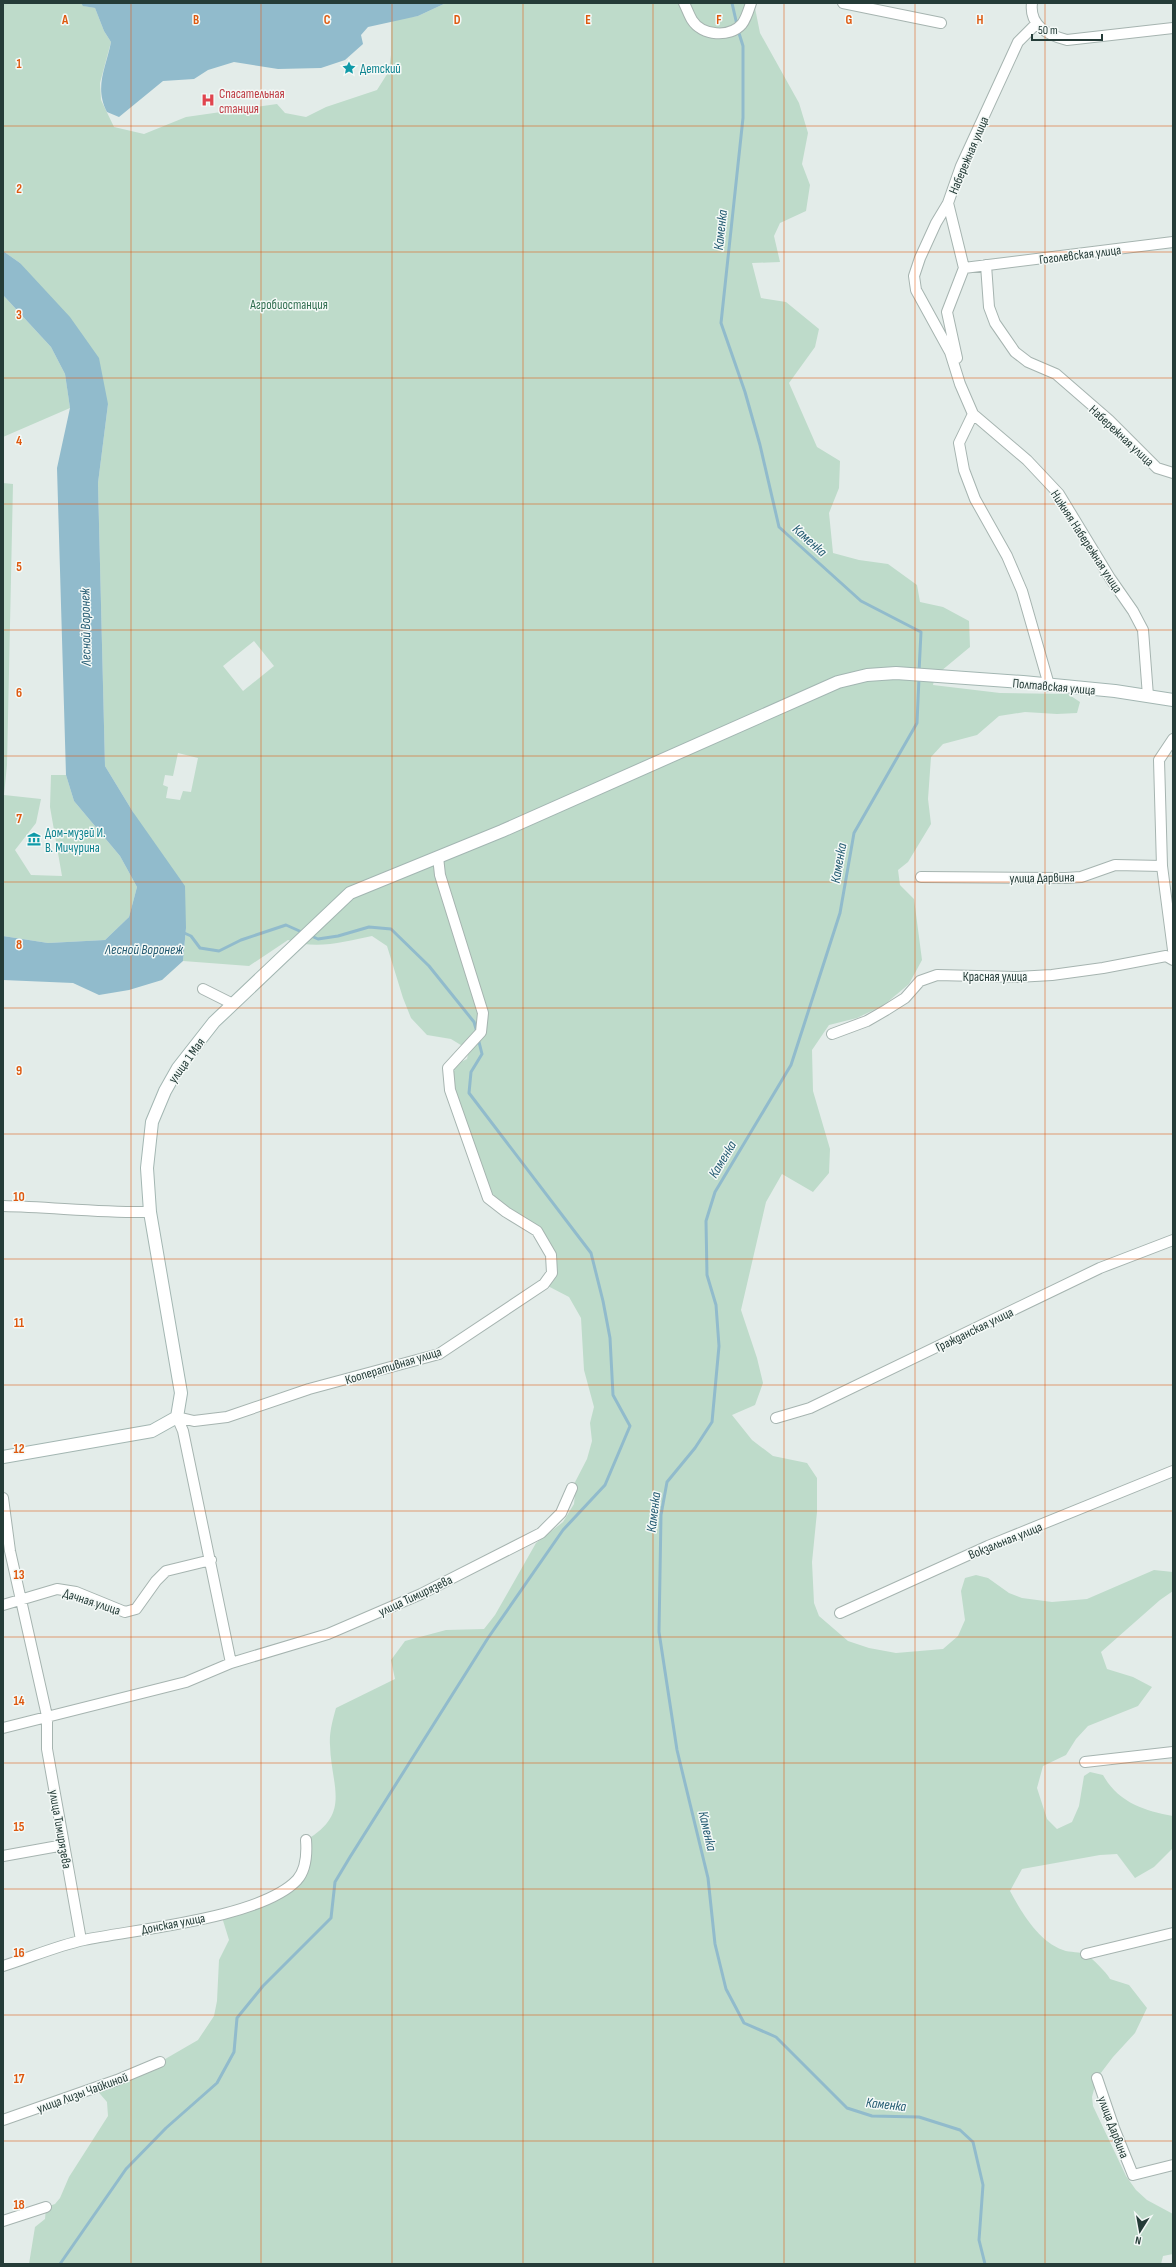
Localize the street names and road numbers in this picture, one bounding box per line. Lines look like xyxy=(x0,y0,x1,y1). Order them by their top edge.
street label: Набережная улица xyxy=(945,114,992,197)
street label: Гоголевская улица xyxy=(1038,242,1122,268)
street label: Набережная улица xyxy=(1086,402,1157,470)
street label: Нижняя Набережная улица xyxy=(1047,487,1125,596)
street label: Полтавская улица xyxy=(1012,675,1096,699)
street label: улица Дарвина xyxy=(1009,869,1075,887)
street label: Красная улица xyxy=(963,969,1027,985)
street label: улица 1 Мая xyxy=(165,1035,209,1086)
street label: Гражданская улица xyxy=(933,1304,1016,1356)
street label: Кооперативная улица xyxy=(343,1344,443,1388)
street label: Вокзальная улица xyxy=(966,1519,1045,1563)
street label: улица Тимирязева xyxy=(376,1572,455,1620)
street label: Дачная улица xyxy=(61,1585,122,1619)
street label: улица Тимирязева xyxy=(45,1788,75,1870)
street label: Донская улица xyxy=(140,1910,206,1938)
street label: улица Лизы Чайкиной xyxy=(35,2069,130,2117)
street label: улица Дарвина xyxy=(1094,2094,1132,2161)

